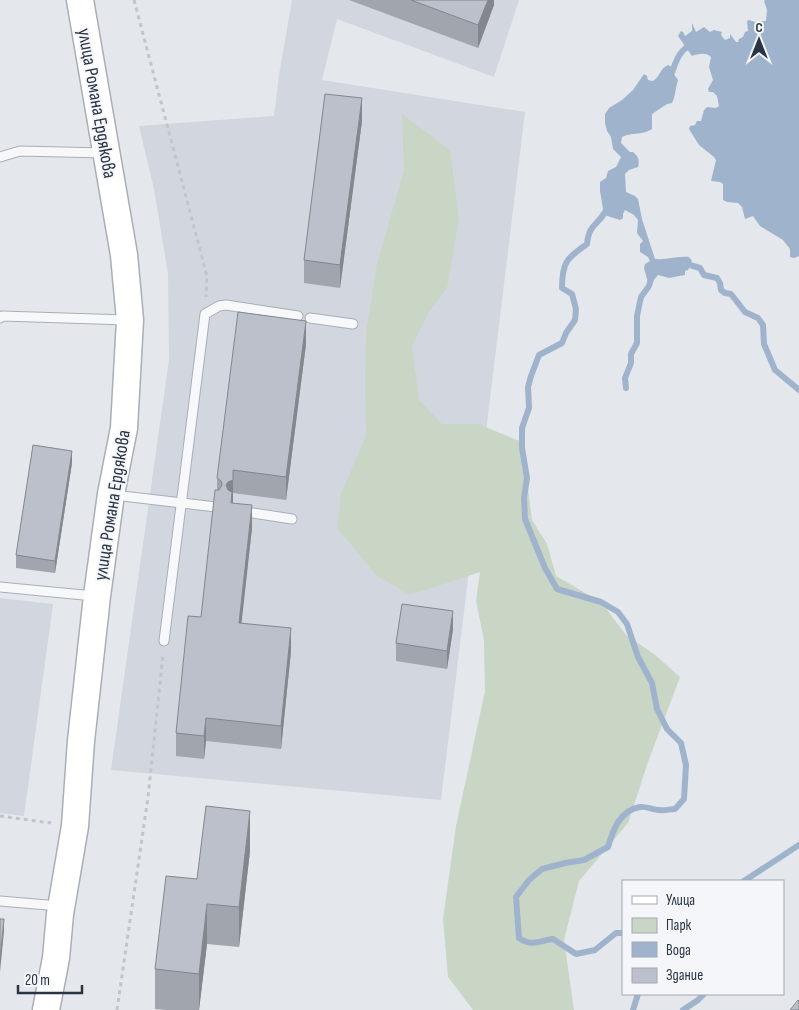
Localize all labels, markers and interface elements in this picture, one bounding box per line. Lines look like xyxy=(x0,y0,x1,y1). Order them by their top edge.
north arrow xyxy=(734,15,784,65)
text: С xyxy=(755,19,763,36)
street label: улица Романа Ердякова xyxy=(72,26,121,180)
street label: улица Романа Ердякова xyxy=(89,428,136,582)
legend xyxy=(622,880,784,995)
text: Улица xyxy=(666,891,695,910)
text: Парк xyxy=(666,916,692,935)
text: Вода xyxy=(666,941,691,960)
scale bar xyxy=(18,962,81,994)
text: Здание xyxy=(666,966,703,985)
text: 20 m xyxy=(25,971,50,990)

